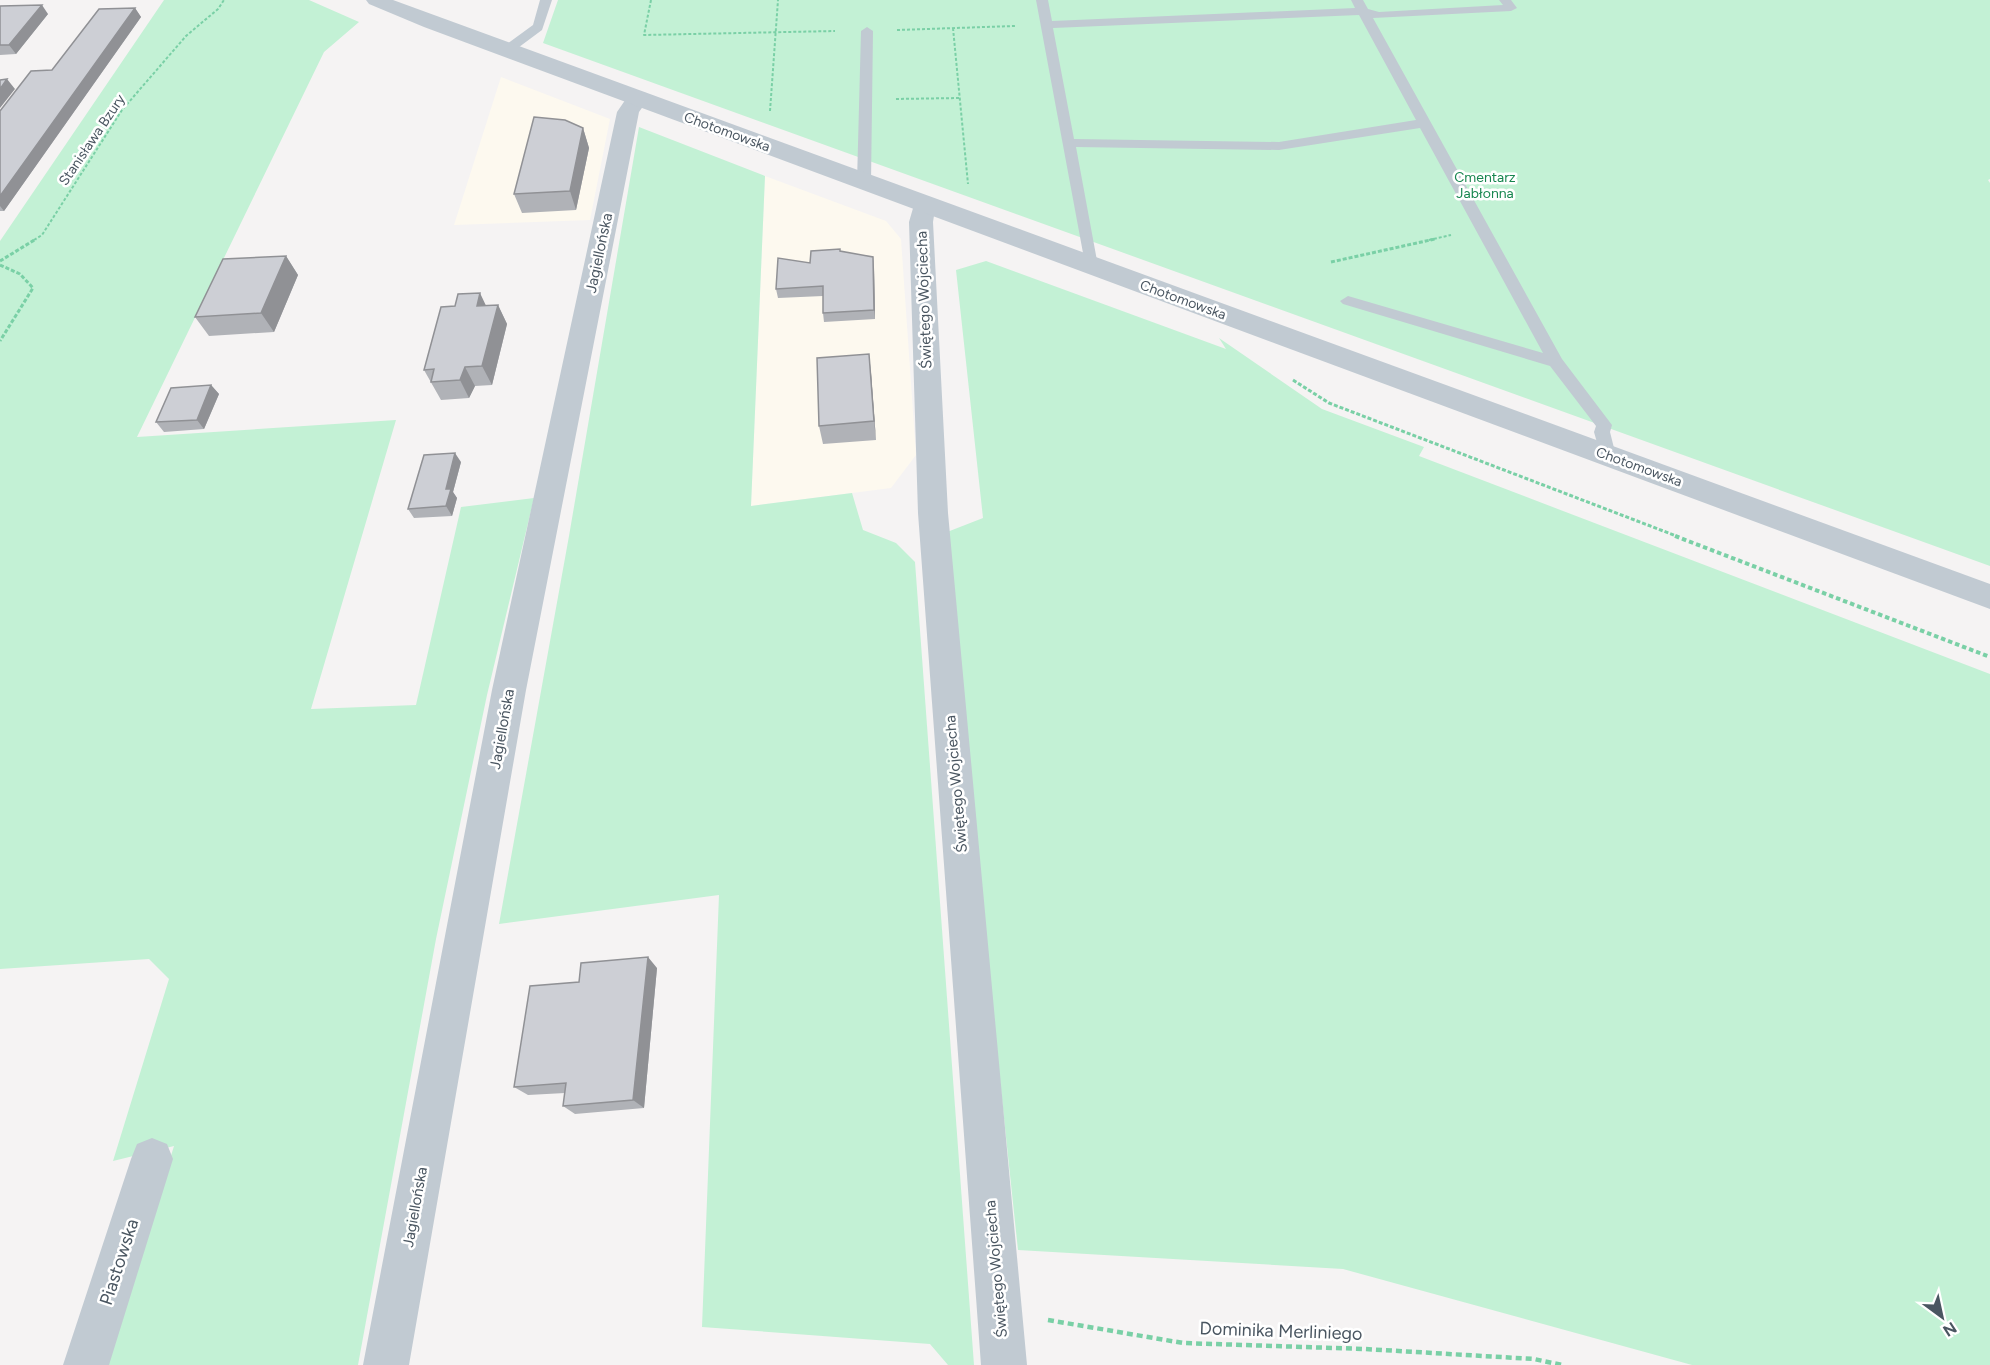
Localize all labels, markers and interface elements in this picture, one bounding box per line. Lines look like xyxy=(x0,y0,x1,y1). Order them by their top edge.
street label: Stanisława Bzury xyxy=(55,91,129,189)
street label: Chotomowska xyxy=(682,109,772,155)
park label: Cmentarz Jabłonna xyxy=(1454,169,1516,202)
street label: Jagiellońska xyxy=(582,211,616,295)
street label: Świętego Wojciecha xyxy=(913,231,935,369)
street label: Chotomowska xyxy=(1138,277,1228,323)
street label: Chotomowska xyxy=(1594,444,1684,490)
street label: Jagiellońska xyxy=(486,687,518,771)
street label: Świętego Wojciecha xyxy=(941,714,971,854)
street label: Jagiellońska xyxy=(399,1165,431,1249)
street label: Świętego Wojciecha xyxy=(981,1199,1011,1339)
street label: Piastowska xyxy=(95,1216,143,1308)
north arrow xyxy=(1912,1287,1972,1347)
street label: Dominika Merliniego xyxy=(1199,1317,1363,1345)
text: N xyxy=(1940,1318,1960,1340)

